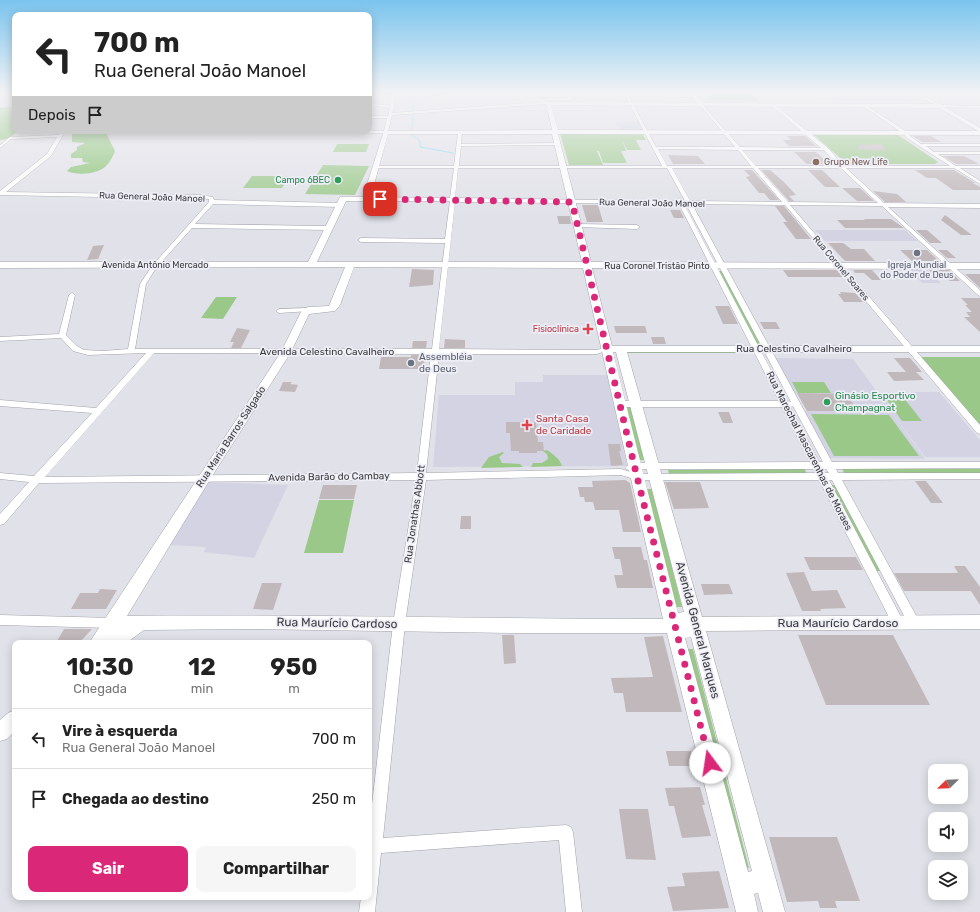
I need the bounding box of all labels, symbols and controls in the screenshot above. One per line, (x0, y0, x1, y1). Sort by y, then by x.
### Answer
text: 700 m (94, 26, 180, 59)
icon: left (28, 28, 80, 80)
text: Rua General João Manoel (94, 60, 306, 82)
icon: arrive (84, 104, 106, 126)
text: Depois (28, 106, 76, 124)
marker: Grupo New Life (811, 157, 821, 167)
place label: Grupo New Life (824, 157, 888, 167)
place label: Campo 6BEC (275, 175, 330, 185)
marker: Campo 6BEC (333, 175, 343, 185)
pin (363, 182, 397, 216)
icon: arrive (369, 188, 391, 210)
street label: Rua General João Manoel (99, 190, 205, 204)
street label: Rua General João Manoel (599, 197, 705, 209)
street label: Rua Coronel Soares (811, 233, 871, 303)
marker: Igreja Mundial do Poder de Deus (912, 248, 922, 258)
street label: Avenida Antônio Mercado (102, 260, 208, 270)
place label: Igreja Mundial do Poder de Deus (880, 260, 954, 280)
street label: Rua Coronel Tristão Pinto (604, 261, 710, 271)
marker: Fisioclínica (582, 323, 594, 335)
place label: Fisioclínica (533, 324, 579, 334)
street label: Rua Celestino Cavalheiro (736, 343, 852, 355)
street label: Avenida Celestino Cavalheiro (260, 346, 395, 358)
place label: Assembléia de Deus (419, 351, 472, 375)
marker: Assembléia de Deus (406, 358, 416, 368)
street label: Rua Marechal Mascarenhas de Moraes (763, 369, 855, 533)
street label: Rua Maria Barros Salgado (194, 384, 268, 490)
place label: Ginásio Esportivo Champagnat (835, 390, 916, 414)
marker: Ginásio Esportivo Champagnat (822, 397, 832, 407)
place label: Santa Casa de Caridade (536, 413, 592, 437)
marker: Santa Casa de Caridade (521, 419, 533, 431)
street label: Rua Jonathas Abbott (402, 464, 428, 564)
street label: Avenida Barão do Cambay (268, 470, 390, 484)
street label: Avenida General Marques (673, 560, 723, 700)
street label: Rua Maurício Cardoso (276, 615, 398, 631)
street label: Rua Maurício Cardoso (778, 616, 899, 630)
text: 10:30 (66, 653, 134, 681)
text: 12 (188, 653, 216, 681)
text: 950 (270, 653, 318, 681)
text: Chegada (73, 681, 127, 696)
text: min (191, 681, 213, 696)
text: m (288, 681, 300, 696)
text: Vire à esquerda (62, 722, 178, 740)
icon: left (28, 728, 50, 750)
text: 700 m (312, 730, 356, 748)
text: Rua General João Manoel (62, 740, 215, 755)
position arrow (689, 742, 731, 784)
north arrow (928, 764, 968, 804)
map controls (928, 764, 968, 900)
icon: arrive (28, 788, 50, 810)
text: Chegada ao destino (62, 790, 209, 808)
text: 250 m (312, 790, 356, 808)
button: sound (928, 812, 968, 852)
button: Sair (28, 846, 188, 892)
button: Compartilhar (196, 846, 356, 892)
button: layers (928, 860, 968, 900)

